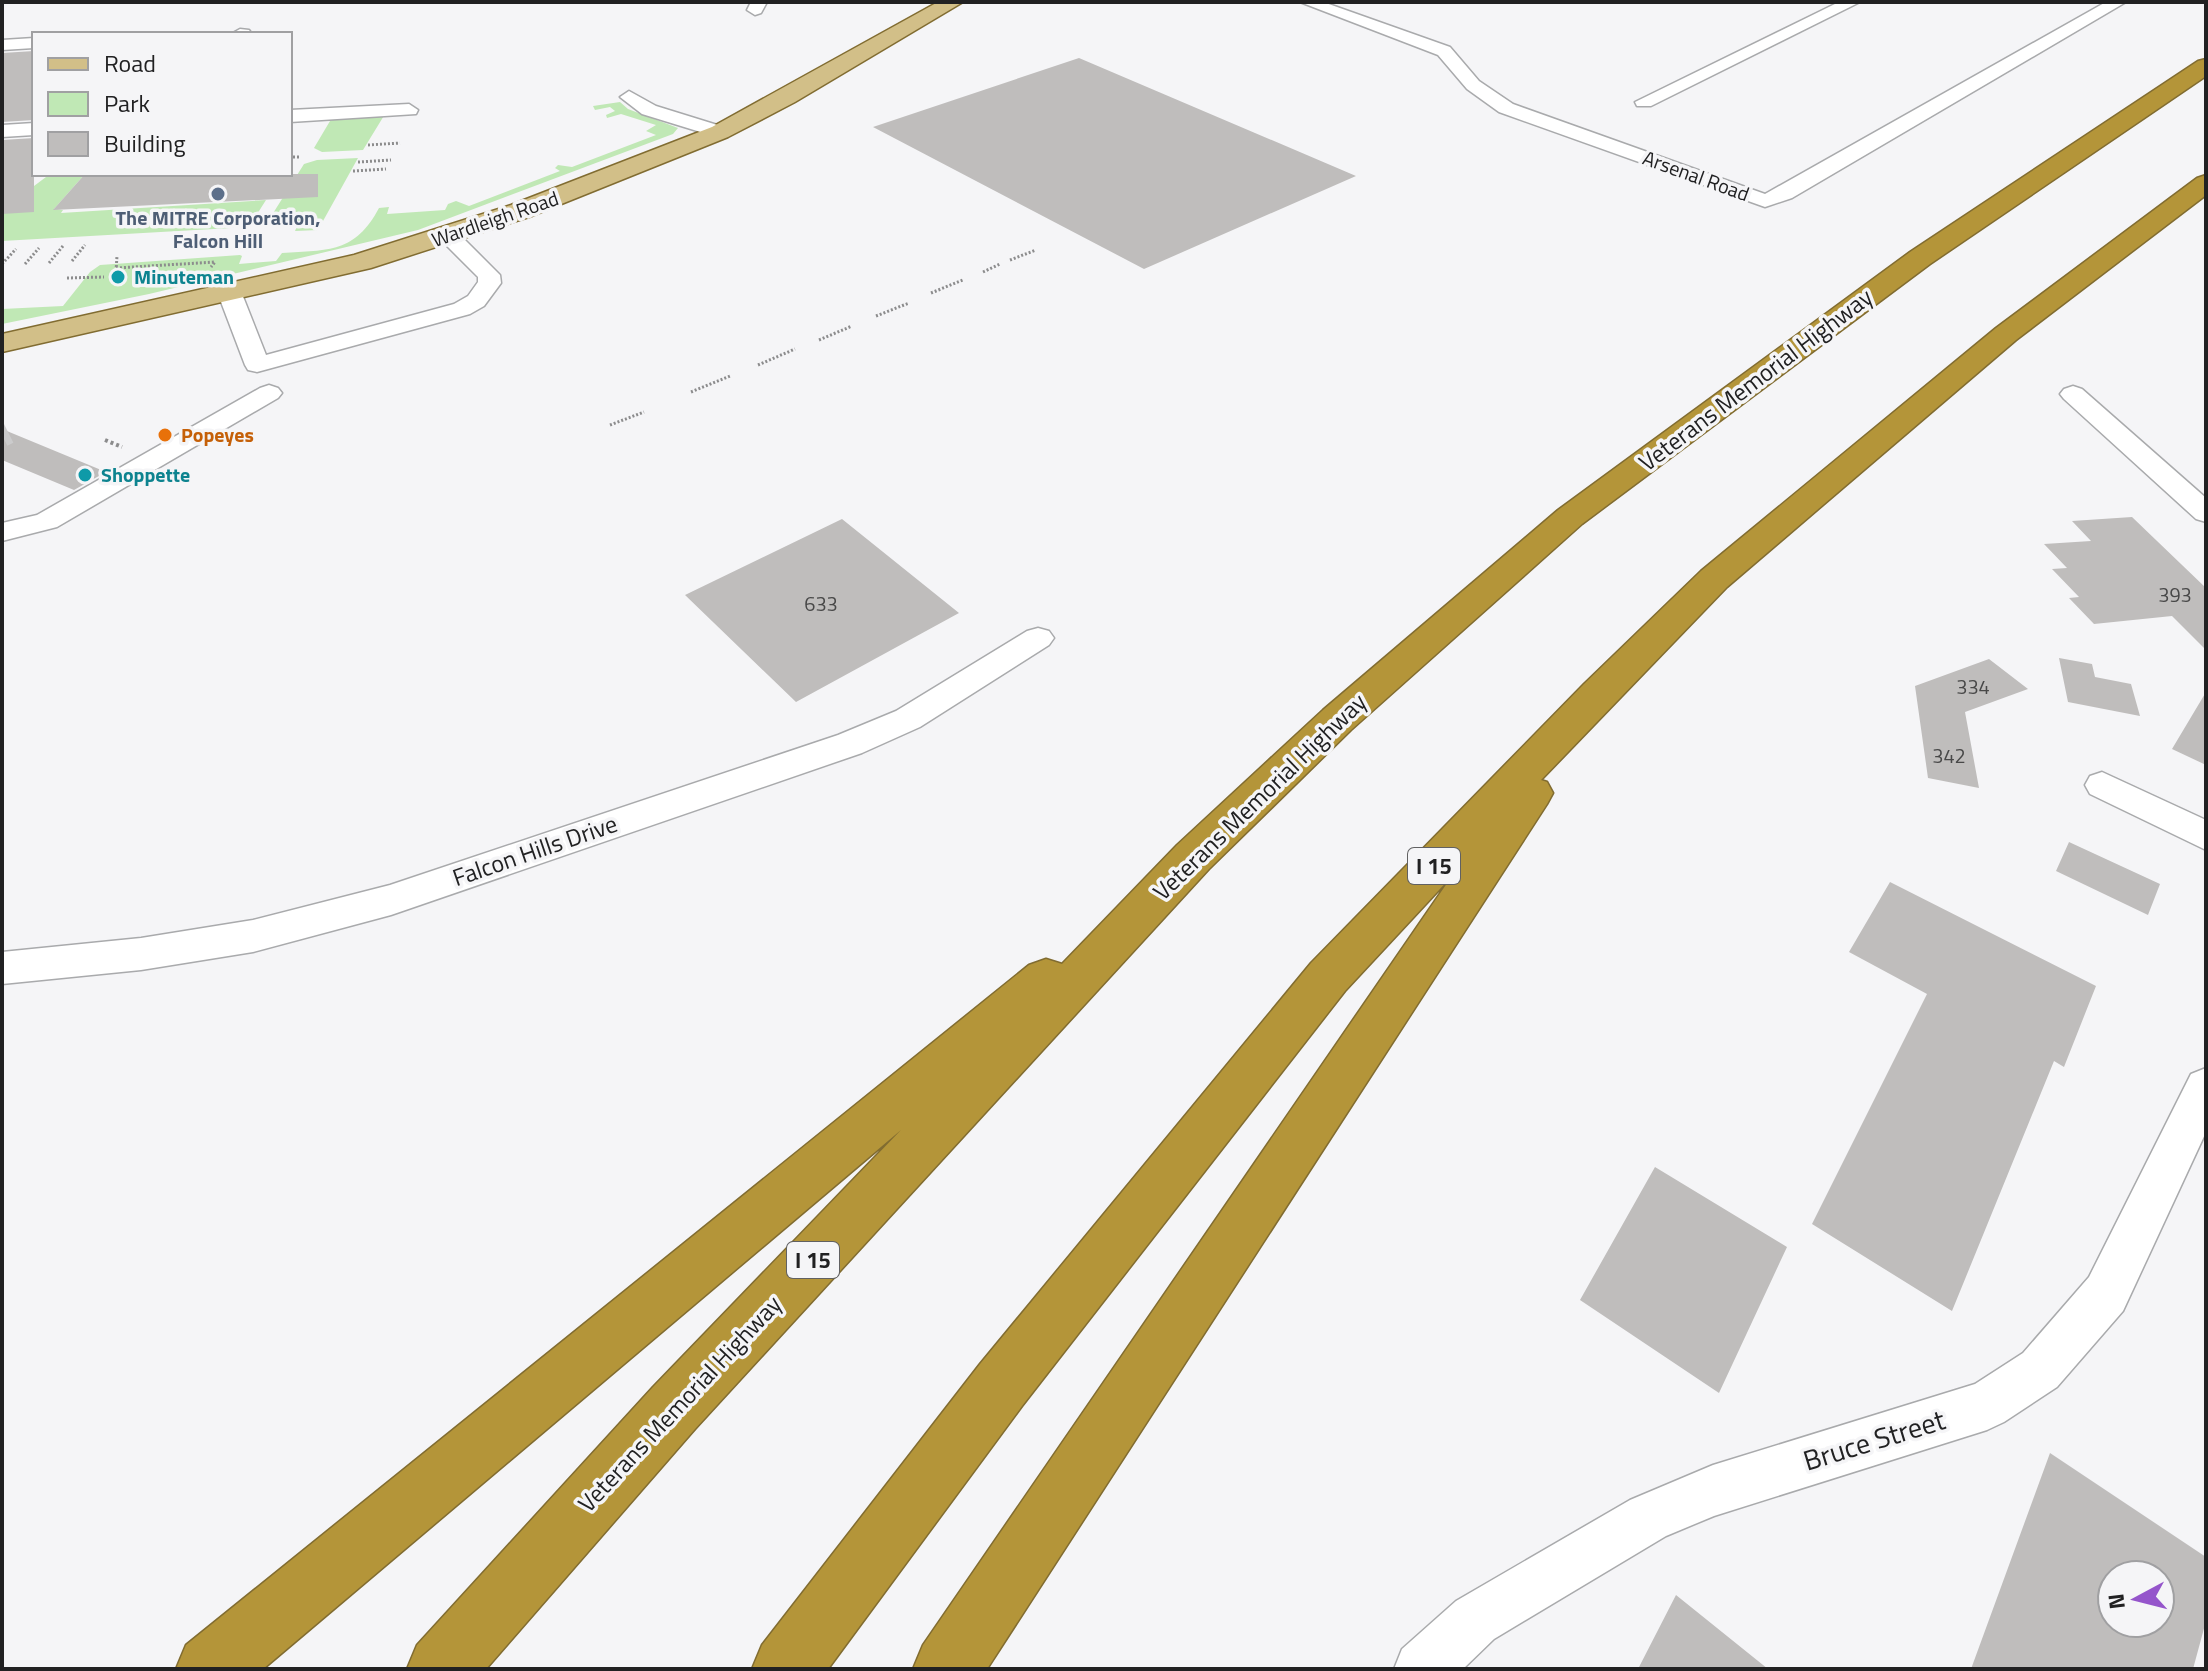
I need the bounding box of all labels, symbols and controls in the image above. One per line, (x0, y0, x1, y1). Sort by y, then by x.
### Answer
legend (32, 32, 292, 176)
text: Road (104, 45, 156, 81)
text: Park (104, 85, 150, 121)
text: Building (104, 125, 186, 161)
street label: Arsenal Road (1639, 142, 1754, 209)
street label: Wardleigh Road (427, 182, 563, 255)
marker: The MITRE Corporation, Falcon Hill (209, 185, 227, 203)
place label: The MITRE Corporation, Falcon Hill (116, 202, 320, 256)
place label: Minuteman (134, 261, 234, 292)
marker: Minuteman (109, 268, 127, 286)
street label: Veterans Memorial Highway (1631, 279, 1880, 479)
place label: Popeyes (181, 419, 254, 450)
marker: Popeyes (156, 426, 174, 444)
place label: Shoppette (101, 459, 190, 490)
marker: Shoppette (76, 466, 94, 484)
house number: 393 (2158, 579, 2192, 610)
house number: 633 (804, 588, 838, 619)
house number: 334 (1956, 671, 1990, 702)
street label: Veterans Memorial Highway (1144, 684, 1375, 908)
house number: 342 (1932, 740, 1966, 771)
street label: Falcon Hills Drive (447, 805, 622, 895)
road number: I 15 (1408, 848, 1460, 884)
road number: I 15 (787, 1242, 839, 1278)
street label: Veterans Memorial Highway (569, 1287, 790, 1520)
street label: Bruce Street (1798, 1398, 1950, 1481)
north arrow (2096, 1559, 2176, 1639)
text: N (2098, 1592, 2134, 1611)

